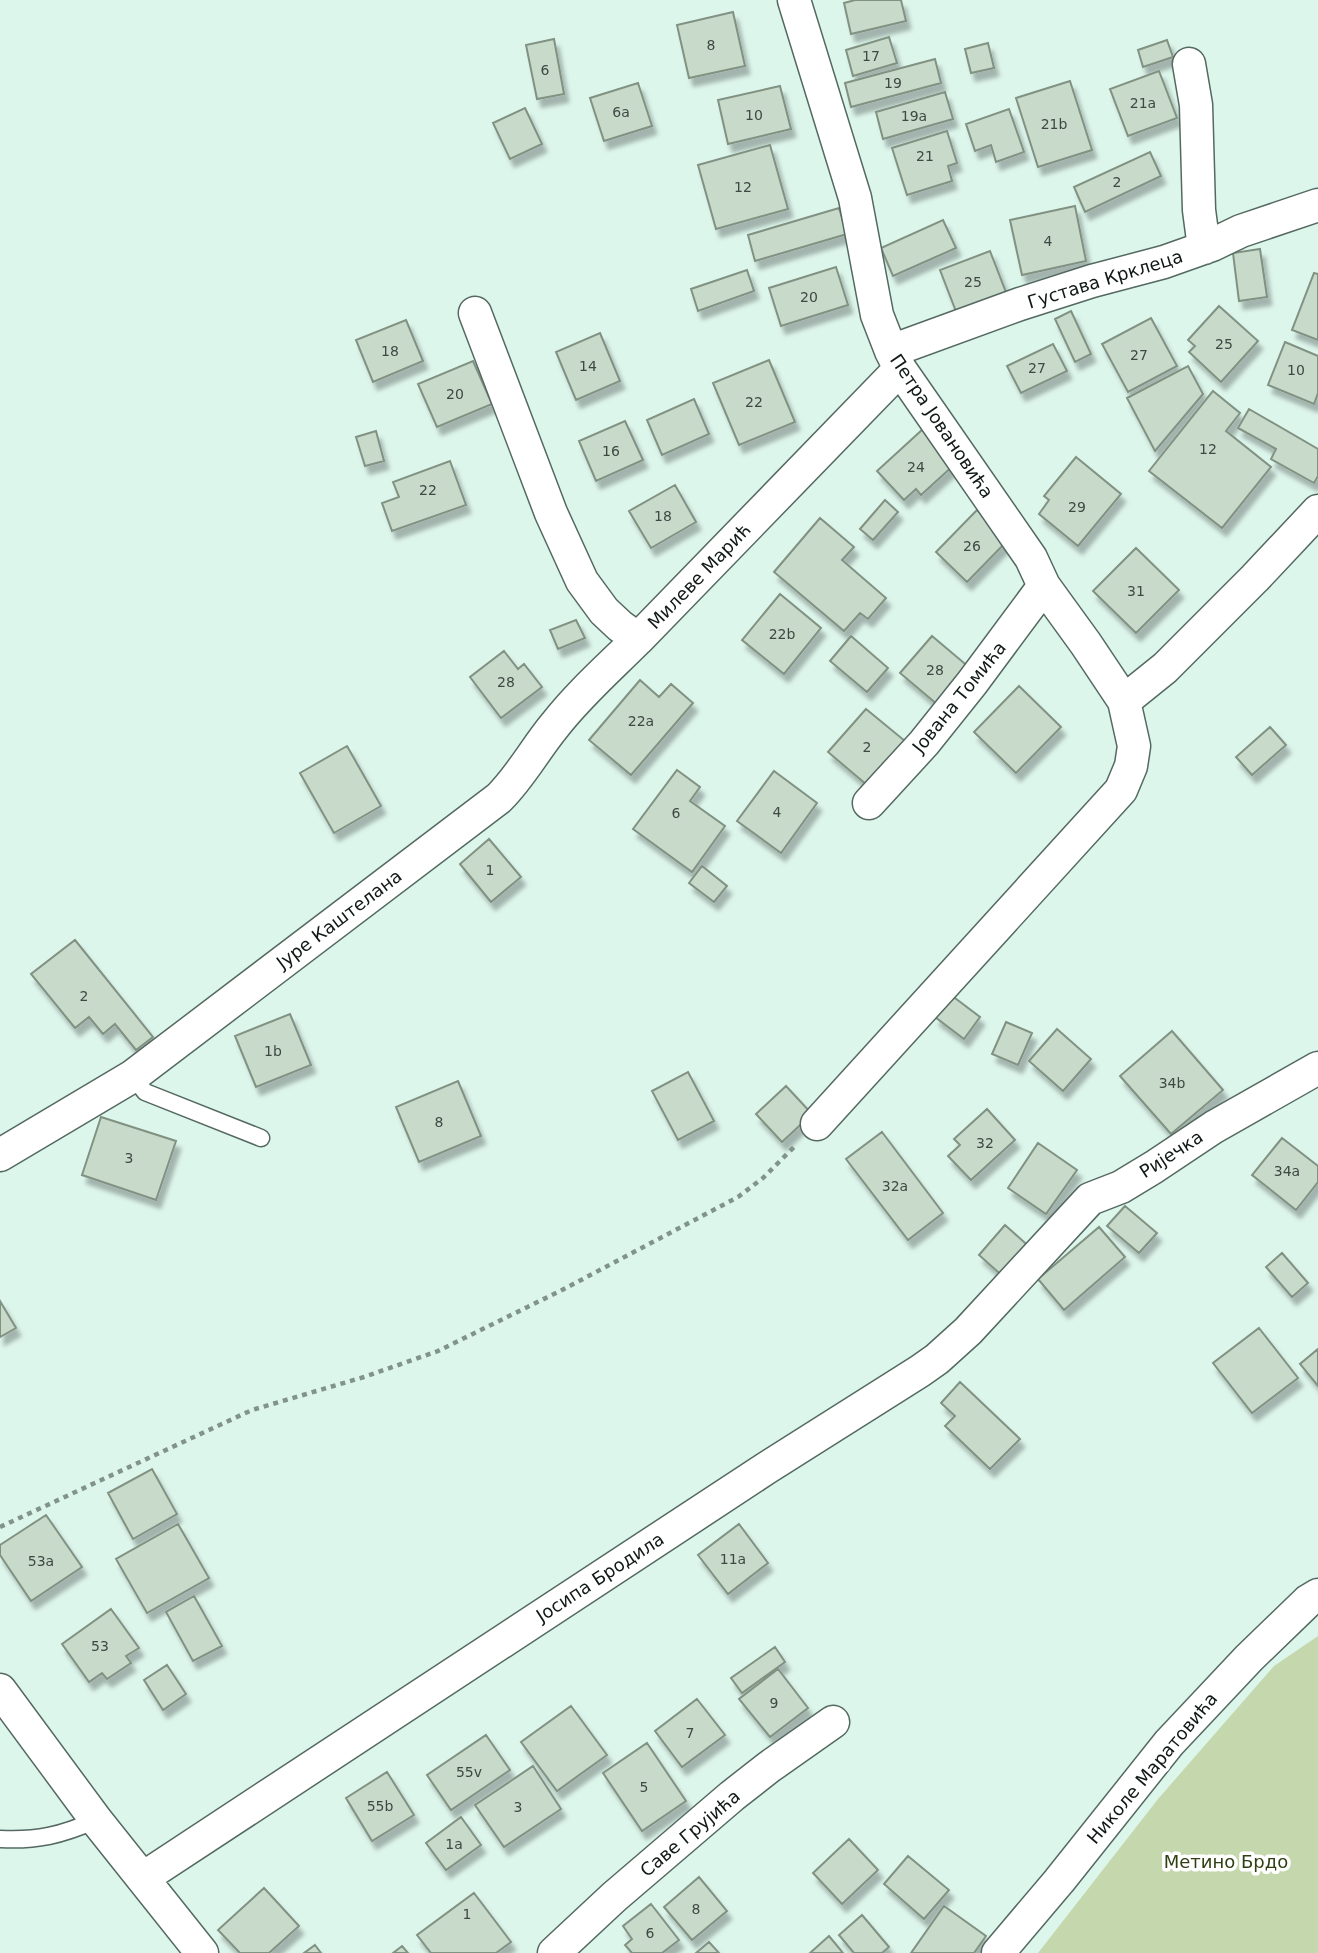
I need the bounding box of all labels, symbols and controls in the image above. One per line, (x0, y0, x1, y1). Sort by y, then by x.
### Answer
house number: 8 (707, 37, 715, 53)
house number: 17 (862, 48, 880, 64)
house number: 6 (541, 62, 550, 78)
house number: 19 (884, 75, 902, 91)
house number: 21a (1130, 95, 1156, 111)
house number: 6a (612, 104, 630, 120)
house number: 10 (745, 107, 763, 123)
house number: 19a (901, 108, 927, 124)
house number: 21b (1041, 116, 1067, 132)
house number: 21 (916, 148, 934, 164)
house number: 2 (1113, 174, 1121, 190)
house number: 12 (734, 179, 752, 195)
house number: 4 (1044, 233, 1053, 249)
street label: Густава Крклеца (1025, 245, 1185, 313)
house number: 25 (964, 274, 982, 290)
house number: 20 (800, 289, 818, 305)
house number: 25 (1215, 336, 1233, 352)
house number: 18 (381, 343, 399, 359)
house number: 27 (1130, 347, 1148, 363)
street label: Петра Јовановића (886, 350, 998, 502)
house number: 14 (579, 358, 597, 374)
house number: 27 (1028, 360, 1046, 376)
house number: 10 (1287, 362, 1305, 378)
house number: 20 (446, 386, 464, 402)
house number: 22 (745, 394, 763, 410)
house number: 12 (1199, 441, 1217, 457)
house number: 16 (602, 443, 620, 459)
house number: 24 (907, 459, 925, 475)
house number: 22 (419, 482, 437, 498)
house number: 29 (1068, 499, 1086, 515)
house number: 18 (654, 508, 672, 524)
street label: Милеве Марић (643, 519, 755, 633)
house number: 26 (963, 538, 981, 554)
house number: 31 (1127, 583, 1145, 599)
house number: 22b (769, 626, 795, 642)
street label: Јована Томића (907, 637, 1010, 757)
house number: 28 (926, 662, 944, 678)
house number: 28 (497, 674, 515, 690)
house number: 22a (628, 713, 654, 729)
house number: 2 (863, 739, 871, 755)
house number: 4 (773, 804, 782, 820)
house number: 6 (672, 805, 681, 821)
house number: 1 (486, 862, 494, 878)
street label: Јуре Каштелана (271, 865, 406, 974)
house number: 2 (80, 988, 88, 1004)
house number: 1b (264, 1043, 282, 1059)
house number: 34b (1159, 1075, 1185, 1091)
house number: 8 (435, 1114, 443, 1130)
street label: Ријечка (1135, 1126, 1207, 1182)
house number: 32 (976, 1135, 994, 1151)
house number: 3 (125, 1150, 133, 1166)
house number: 34a (1274, 1163, 1300, 1179)
house number: 32a (882, 1178, 908, 1194)
street label: Јосипа Бродила (531, 1528, 668, 1627)
house number: 11a (720, 1551, 746, 1567)
house number: 53a (28, 1553, 54, 1569)
house number: 53 (91, 1638, 109, 1654)
street label: Николе Маратовића (1083, 1688, 1221, 1848)
house number: 9 (770, 1695, 778, 1711)
house number: 7 (686, 1725, 694, 1741)
house number: 55v (456, 1764, 482, 1780)
house number: 5 (640, 1779, 648, 1795)
street label: Саве Грујића (636, 1785, 744, 1881)
house number: 55b (367, 1798, 393, 1814)
house number: 3 (514, 1799, 522, 1815)
house number: 1a (445, 1836, 463, 1852)
park label: Метино Брдо (1164, 1851, 1288, 1872)
house number: 8 (692, 1901, 700, 1917)
house number: 1 (463, 1906, 471, 1922)
house number: 6 (646, 1925, 655, 1941)

